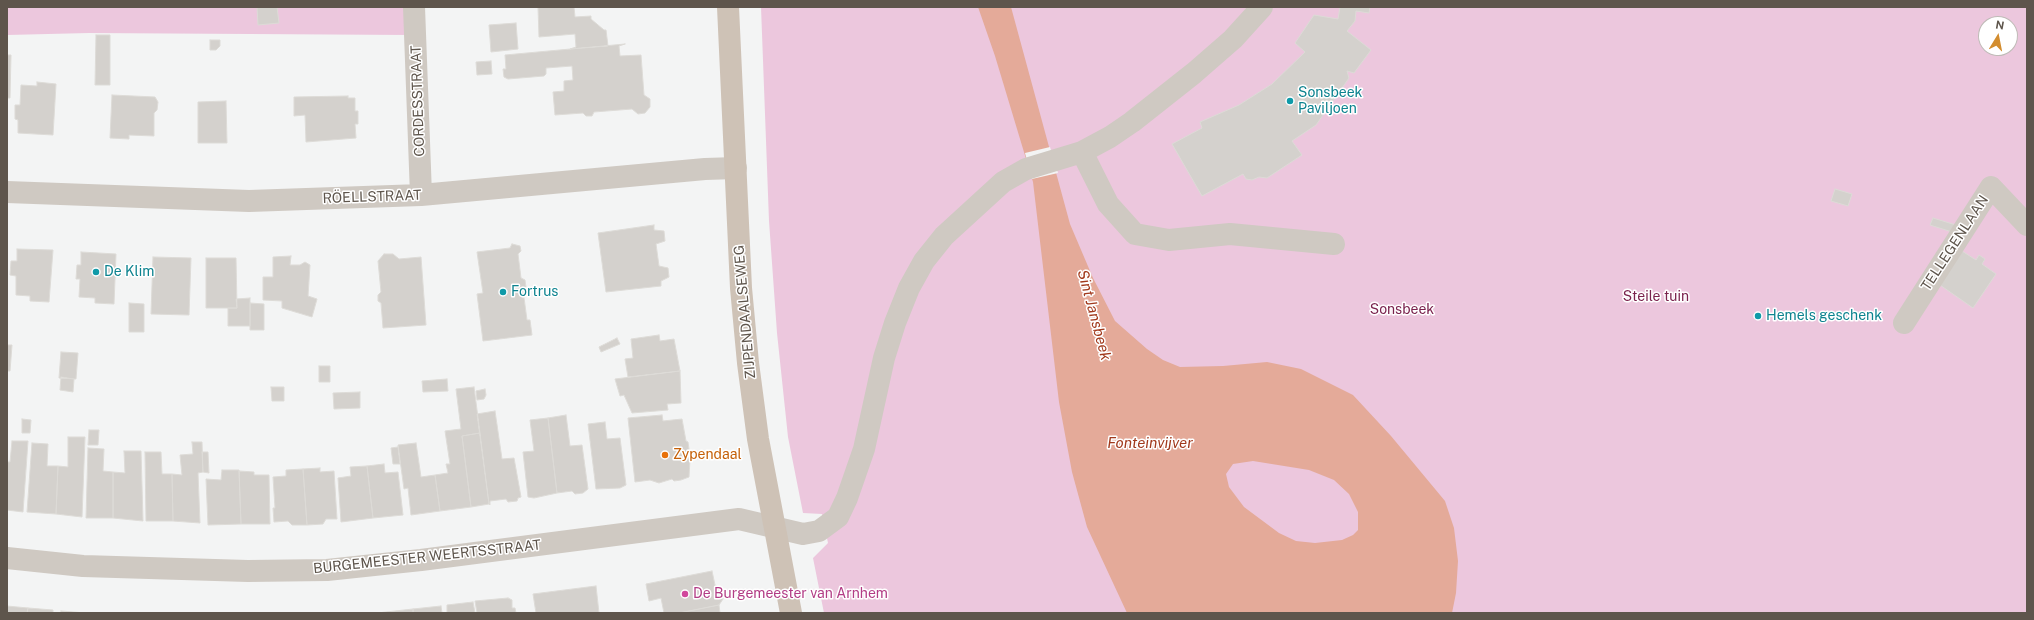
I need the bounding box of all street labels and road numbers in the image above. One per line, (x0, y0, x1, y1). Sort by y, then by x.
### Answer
street label: CORDESSTRAAT (408, 45, 428, 157)
street label: RÖELLSTRAAT (322, 187, 422, 207)
street label: TELLEGENLAAN (1918, 192, 1992, 294)
street label: ZIJPENDAALSEWEG (731, 244, 759, 380)
street label: BURGEMEESTER WEERTSSTRAAT (312, 537, 542, 577)

